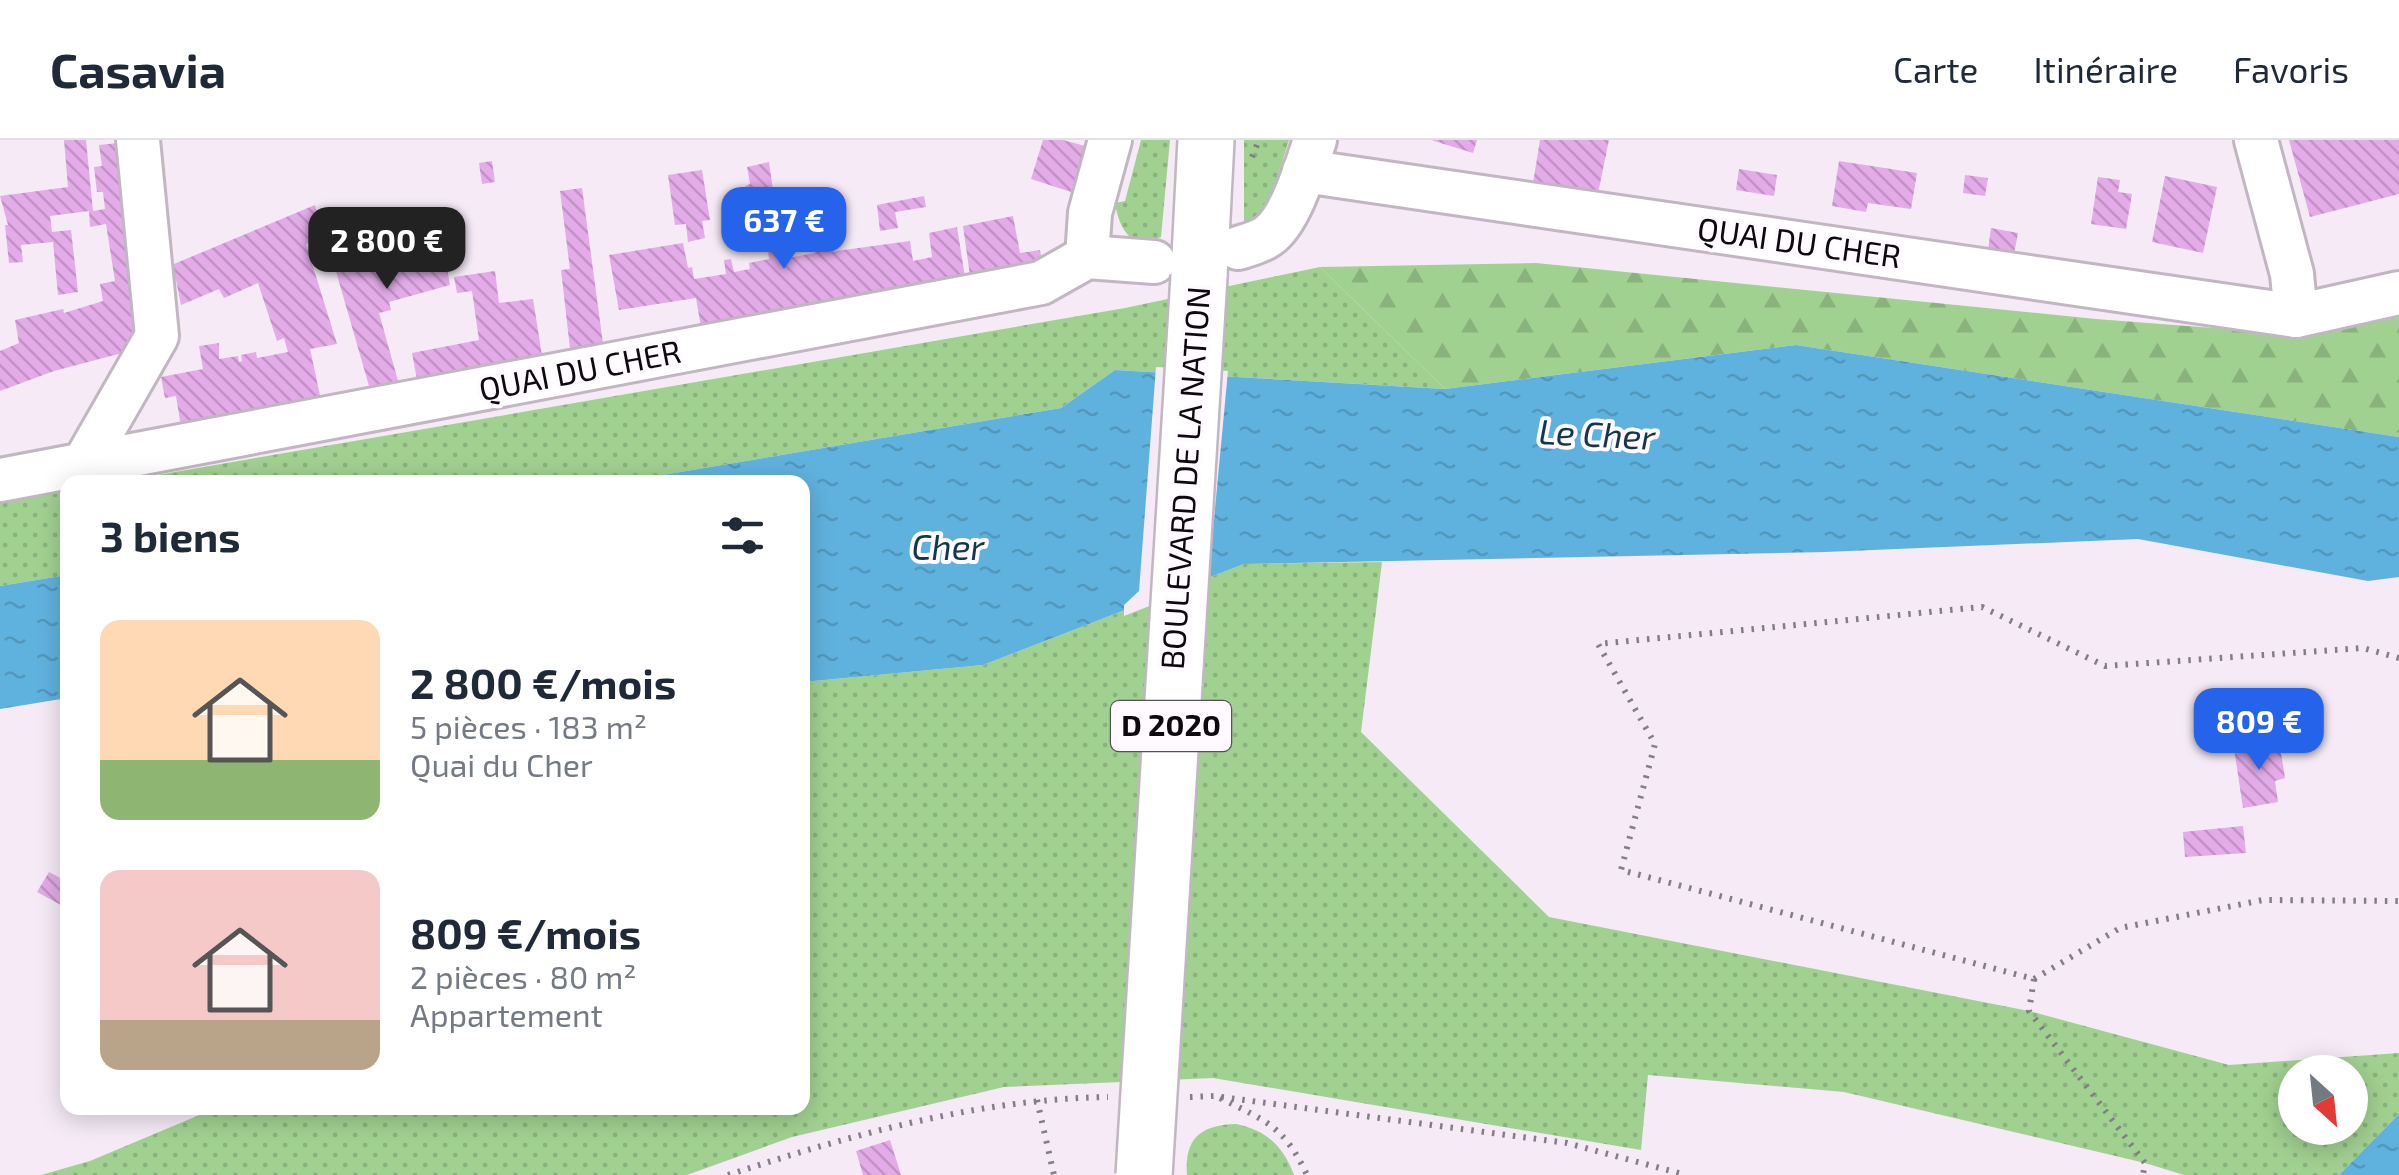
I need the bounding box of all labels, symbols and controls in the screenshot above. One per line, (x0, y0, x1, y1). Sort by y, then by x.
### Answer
text: Casavia (50, 40, 226, 98)
text: Carte (1893, 48, 1978, 90)
text: Itinéraire (2033, 48, 2178, 90)
text: Favoris (2233, 48, 2349, 90)
pin: 637 € (714, 187, 854, 272)
text: 637 € (743, 200, 825, 238)
pin: 2 800 € (295, 207, 479, 292)
street label: QUAI DU CHER (1695, 208, 1903, 275)
text: 2 800 € (330, 220, 444, 258)
street label: BOULEVARD DE LA NATION (1152, 285, 1216, 671)
street label: QUAI DU CHER (475, 331, 684, 408)
water label: Le Cher (1538, 409, 1658, 457)
icon: filters (715, 508, 770, 563)
text: 3 biens (100, 510, 241, 560)
water label: Cher (912, 525, 985, 567)
text: 2 800 €/mois (410, 657, 676, 707)
icon: home (180, 660, 300, 780)
pin: 809 € (2189, 688, 2329, 773)
road number: D 2020 (1111, 701, 1231, 751)
text: 809 € (2216, 701, 2302, 739)
text: 5 pièces · 183 m² (410, 707, 647, 745)
text: Quai du Cher (410, 745, 593, 783)
text: 809 €/mois (410, 907, 641, 957)
icon: home (180, 910, 300, 1030)
text: 2 pièces · 80 m² (410, 957, 637, 995)
text: Appartement (410, 995, 603, 1033)
north arrow (2278, 1055, 2368, 1145)
map controls (2278, 1055, 2368, 1145)

